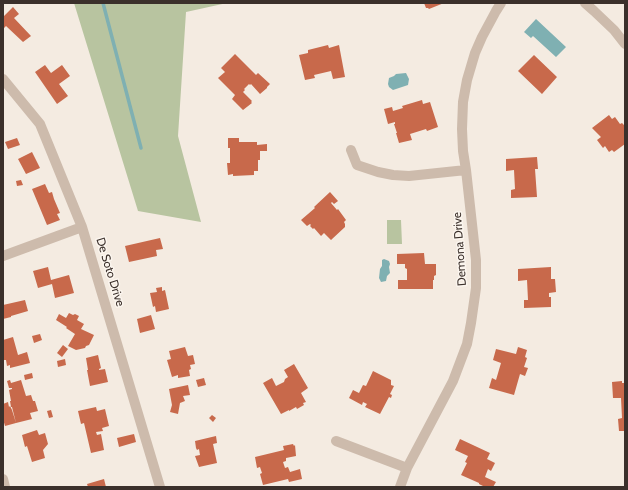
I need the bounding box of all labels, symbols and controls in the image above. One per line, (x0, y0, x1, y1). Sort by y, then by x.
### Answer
street label: Demona Drive (450, 212, 470, 286)
street label: De Soto Drive (93, 236, 127, 308)

